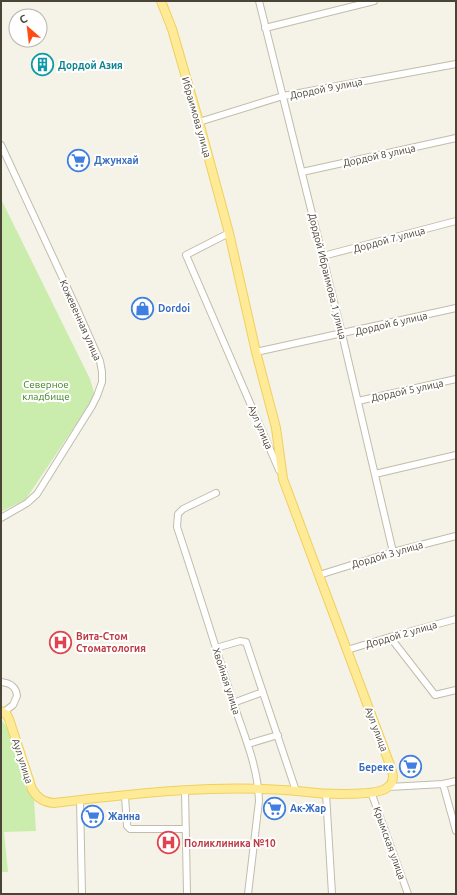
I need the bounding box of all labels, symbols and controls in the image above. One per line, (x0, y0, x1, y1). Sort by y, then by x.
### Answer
north arrow (8, 8, 48, 48)
text: С (17, 12, 29, 26)
building icon: Дордой Азия (29, 52, 55, 78)
place label: Дордой Азия (58, 60, 123, 71)
street label: Ибраимова улица (180, 76, 213, 159)
street label: Дордой 9 улица (289, 76, 363, 101)
street label: Дордой 8 улица (342, 142, 416, 169)
supermarket icon: Джунхай (65, 147, 91, 173)
place label: Джунхай (94, 155, 139, 166)
street label: Дордой Ибраимова 1 улица (306, 212, 349, 340)
street label: Дордой 7 улица (352, 225, 426, 254)
street label: Кожевенная улица (58, 278, 103, 362)
shop icon: Dordoi (130, 295, 156, 321)
place label: Dordoi (158, 303, 190, 314)
street label: Дордой 6 улица (354, 310, 428, 337)
street label: Дордой 5 улица (370, 377, 444, 404)
park label: Северное кладбище (22, 379, 70, 402)
street label: Аул улица (246, 404, 275, 451)
street label: Дордой 3 улица (350, 539, 424, 570)
street label: Дордой 2 улица (364, 619, 438, 650)
hospital icon: Вита-Стом Стоматология (47, 629, 73, 655)
place label: Вита-Стом Стоматология (76, 631, 146, 654)
street label: Хвойная улица (211, 646, 242, 716)
street label: Аул улица (363, 705, 390, 753)
street label: Аул улица (10, 737, 35, 785)
supermarket icon: Береке (397, 754, 423, 780)
place label: Береке (359, 762, 394, 773)
supermarket icon: Ак-Жар (261, 795, 287, 821)
supermarket icon: Жанна (80, 803, 106, 829)
place label: Ак-Жар (290, 803, 326, 814)
street label: Крымская улица (371, 805, 408, 881)
place label: Жанна (108, 811, 140, 822)
hospital icon: Поликлиника №10 (155, 830, 181, 856)
place label: Поликлиника №10 (184, 838, 276, 849)

